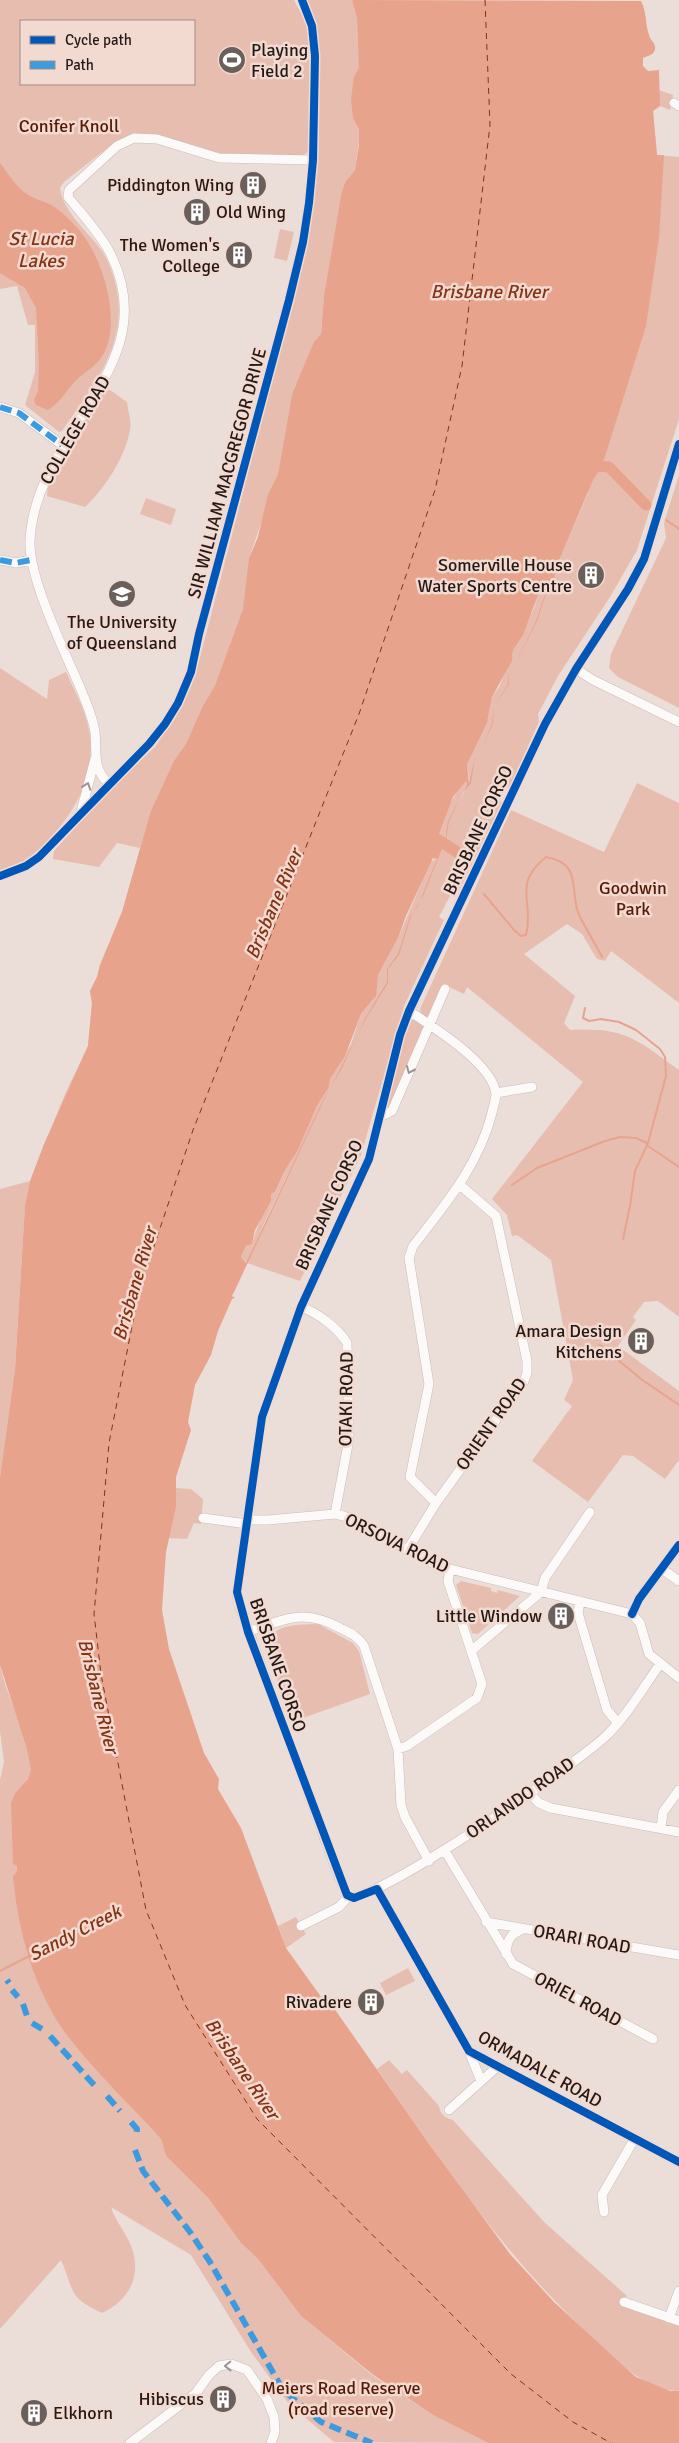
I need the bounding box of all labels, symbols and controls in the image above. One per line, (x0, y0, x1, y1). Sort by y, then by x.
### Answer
legend (20, 20, 195, 85)
text: Cycle path (65, 31, 132, 49)
place label: Playing Field 2 (251, 39, 308, 82)
sports icon: Playing Field 2 (217, 45, 247, 75)
text: Path (65, 56, 94, 74)
park label: Conifer Knoll (19, 115, 119, 137)
building icon: Piddington Wing (238, 170, 268, 200)
place label: Piddington Wing (107, 174, 234, 196)
building icon: Old Wing (182, 197, 212, 227)
place label: Old Wing (216, 201, 286, 223)
water label: St Lucia Lakes (8, 227, 75, 273)
place label: The Women's College (120, 234, 220, 277)
building icon: The Women's College (224, 240, 254, 270)
water label: Brisbane River (431, 280, 550, 304)
street label: SIR WILLIAM MACGREGOR DRIVE (183, 345, 271, 601)
street label: COLLEGE ROAD (35, 372, 115, 488)
place label: Somerville House Water Sports Centre (418, 554, 572, 597)
building icon: Somerville House Water Sports Centre (576, 560, 606, 590)
school or university icon: The University of Queensland (107, 579, 137, 609)
place label: The University of Queensland (67, 611, 177, 654)
street label: BRISBANE CORSO (438, 762, 518, 898)
one-way arrow (81, 782, 91, 790)
water label: Brisbane River (240, 843, 309, 963)
park label: Goodwin Park (599, 877, 667, 920)
one-way arrow (406, 1065, 417, 1074)
street label: BRISBANE CORSO (290, 1136, 368, 1274)
water label: Brisbane River (107, 1222, 163, 1344)
place label: Amara Design Kitchens (515, 1320, 622, 1363)
building icon: Amara Design Kitchens (626, 1326, 656, 1356)
street label: OTAKI ROAD (334, 1351, 358, 1447)
street label: ORIENT ROAD (451, 1373, 531, 1475)
street label: ORSOVA ROAD (341, 1508, 453, 1578)
street label: BRISBANE CORSO (245, 1595, 311, 1735)
building icon: Little Window (546, 1601, 576, 1631)
place label: Little Window (436, 1605, 542, 1627)
water label: Brisbane River (72, 1636, 125, 1759)
street label: ORLANDO ROAD (462, 1752, 578, 1844)
water label: Sandy Creek (25, 1899, 126, 1966)
street label: ORARI ROAD (532, 1920, 632, 1958)
street label: ORIEL ROAD (530, 1967, 626, 2031)
building icon: Rivadere (356, 1987, 386, 2017)
place label: Rivadere (285, 1991, 352, 2013)
water label: Brisbane River (199, 2014, 286, 2127)
street label: ORMADALE ROAD (474, 2026, 606, 2112)
one-way arrow (224, 2361, 232, 2371)
park label: Meiers Road Reserve (road reserve) (262, 2377, 420, 2420)
building icon: Hibiscus (208, 2384, 238, 2414)
place label: Hibiscus (139, 2388, 204, 2410)
building icon: Elkhorn (19, 2398, 49, 2428)
place label: Elkhorn (53, 2402, 113, 2424)

